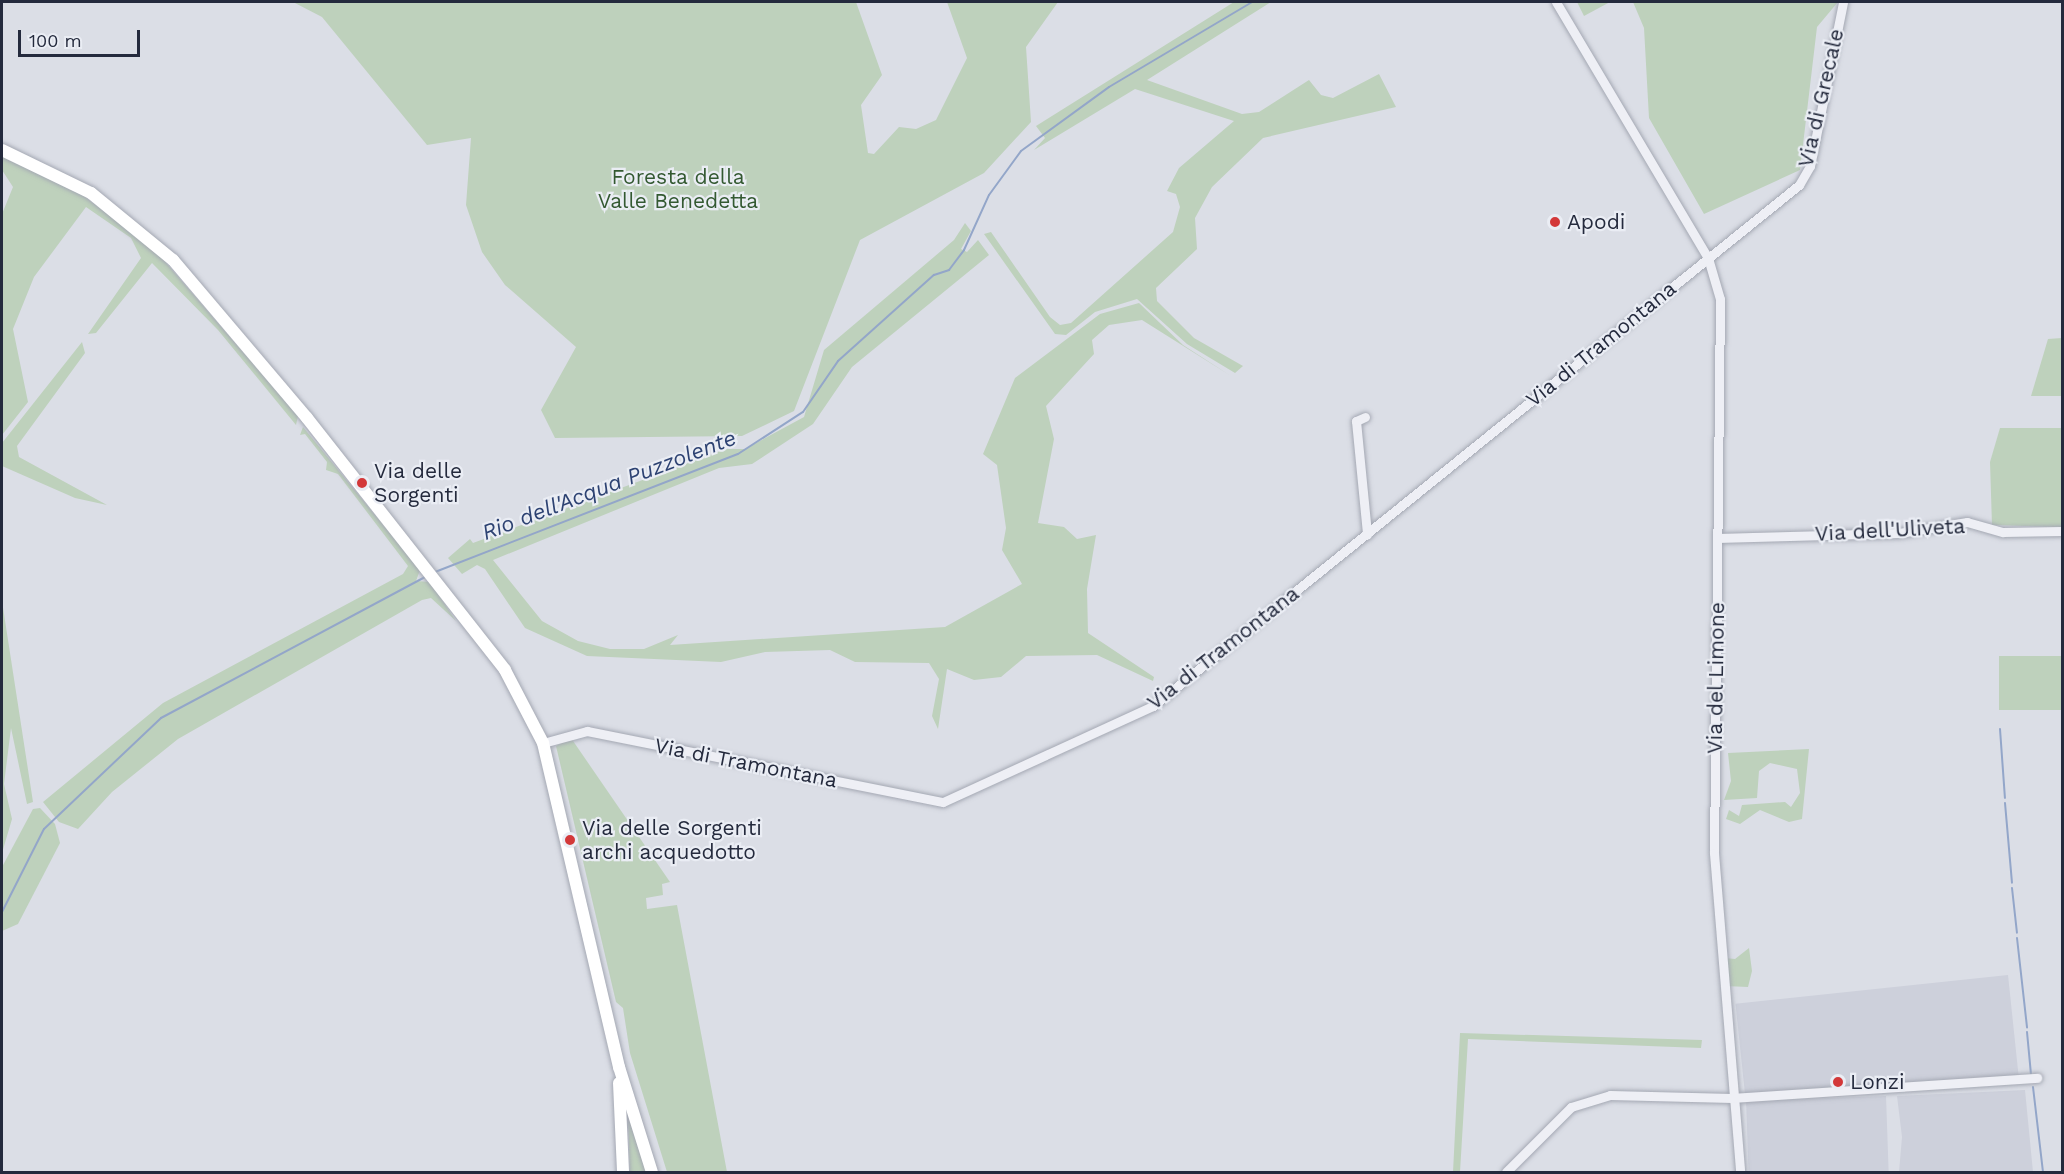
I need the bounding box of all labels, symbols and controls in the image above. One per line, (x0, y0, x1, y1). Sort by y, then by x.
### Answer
scale bar (21, 18, 142, 56)
street label: Via di Grecale (1793, 26, 1849, 170)
text: 100 m (29, 30, 82, 51)
park label: Foresta della Valle Benedetta (598, 164, 758, 214)
place label: Apodi (1567, 209, 1625, 235)
marker: Apodi (1548, 215, 1562, 229)
street label: Via di Tramontana (1521, 275, 1681, 413)
water label: Rio dell'Acqua Puzzolente (478, 424, 740, 546)
place label: Via delle Sorgenti (374, 458, 462, 508)
marker: Via delle Sorgenti (355, 476, 369, 490)
street label: Via dell'Uliveta (1814, 513, 1966, 547)
street label: Via di Tramontana (1142, 581, 1304, 715)
street label: Via del Limone (1702, 601, 1730, 755)
street label: Via di Tramontana (652, 733, 840, 793)
place label: Via delle Sorgenti archi acquedotto (582, 815, 762, 865)
marker: Via delle Sorgenti archi acquedotto (563, 833, 577, 847)
place label: Lonzi (1850, 1069, 1905, 1095)
marker: Lonzi (1831, 1075, 1845, 1089)

